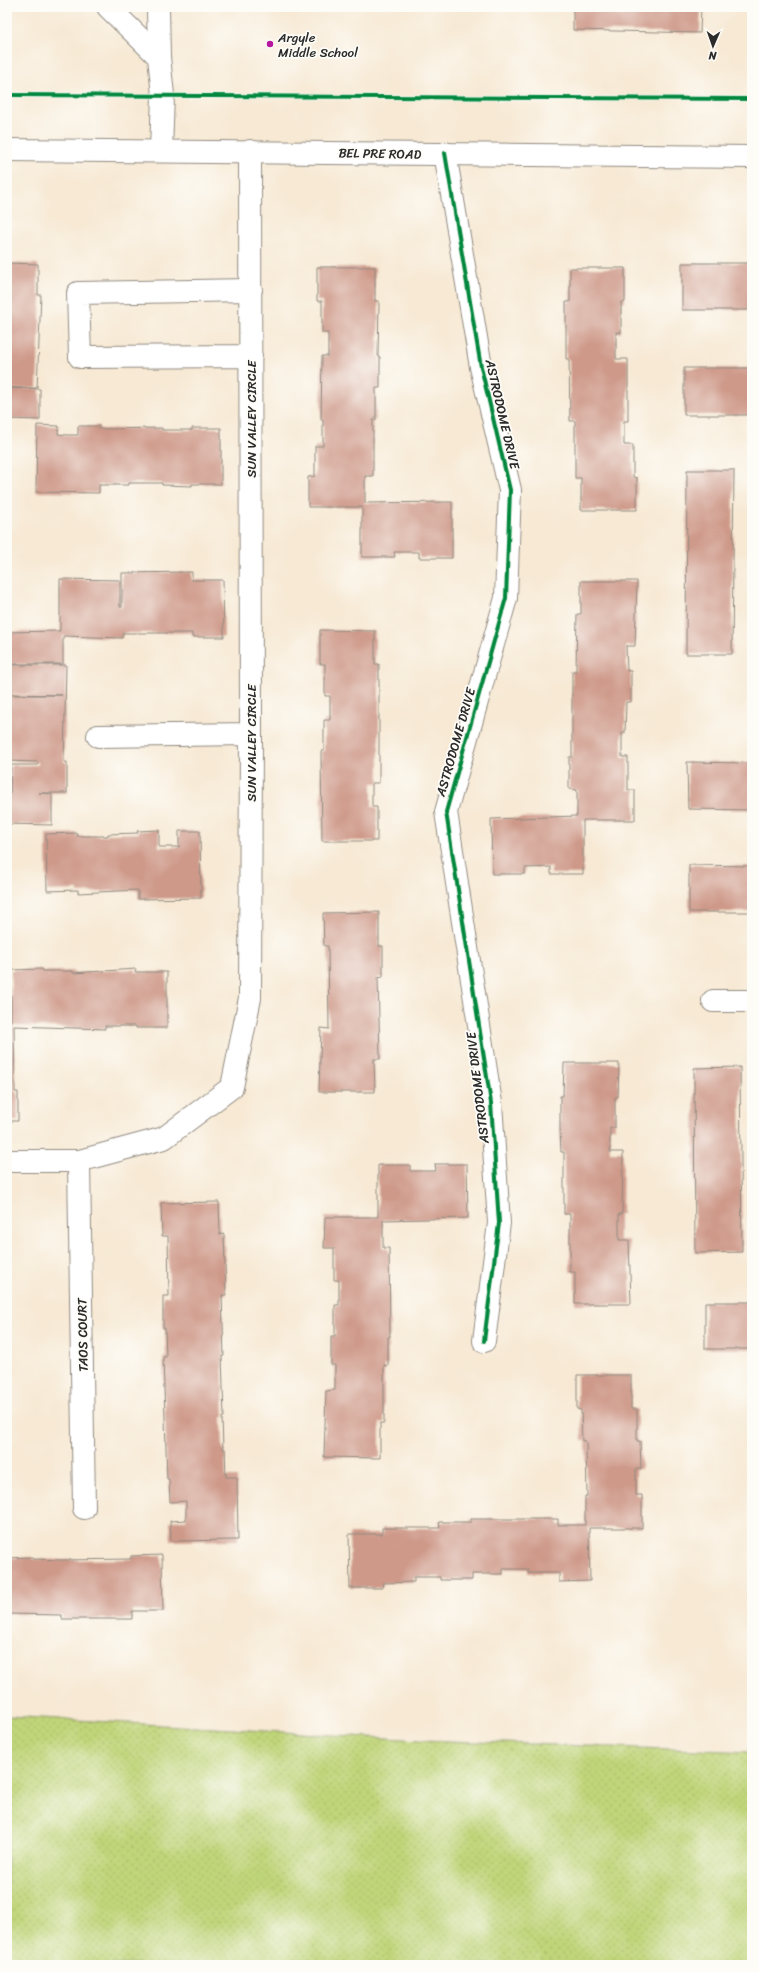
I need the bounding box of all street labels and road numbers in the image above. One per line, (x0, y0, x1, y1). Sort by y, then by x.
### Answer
street label: BEL PRE ROAD (338, 141, 422, 166)
street label: ASTRODOME DRIVE (478, 356, 527, 472)
street label: SUN VALLEY CIRCLE (240, 360, 263, 478)
street label: SUN VALLEY CIRCLE (240, 684, 263, 802)
street label: ASTRODOME DRIVE (429, 684, 482, 800)
street label: ASTRODOME DRIVE (459, 1030, 496, 1146)
street label: TAOS COURT (70, 1297, 95, 1372)

